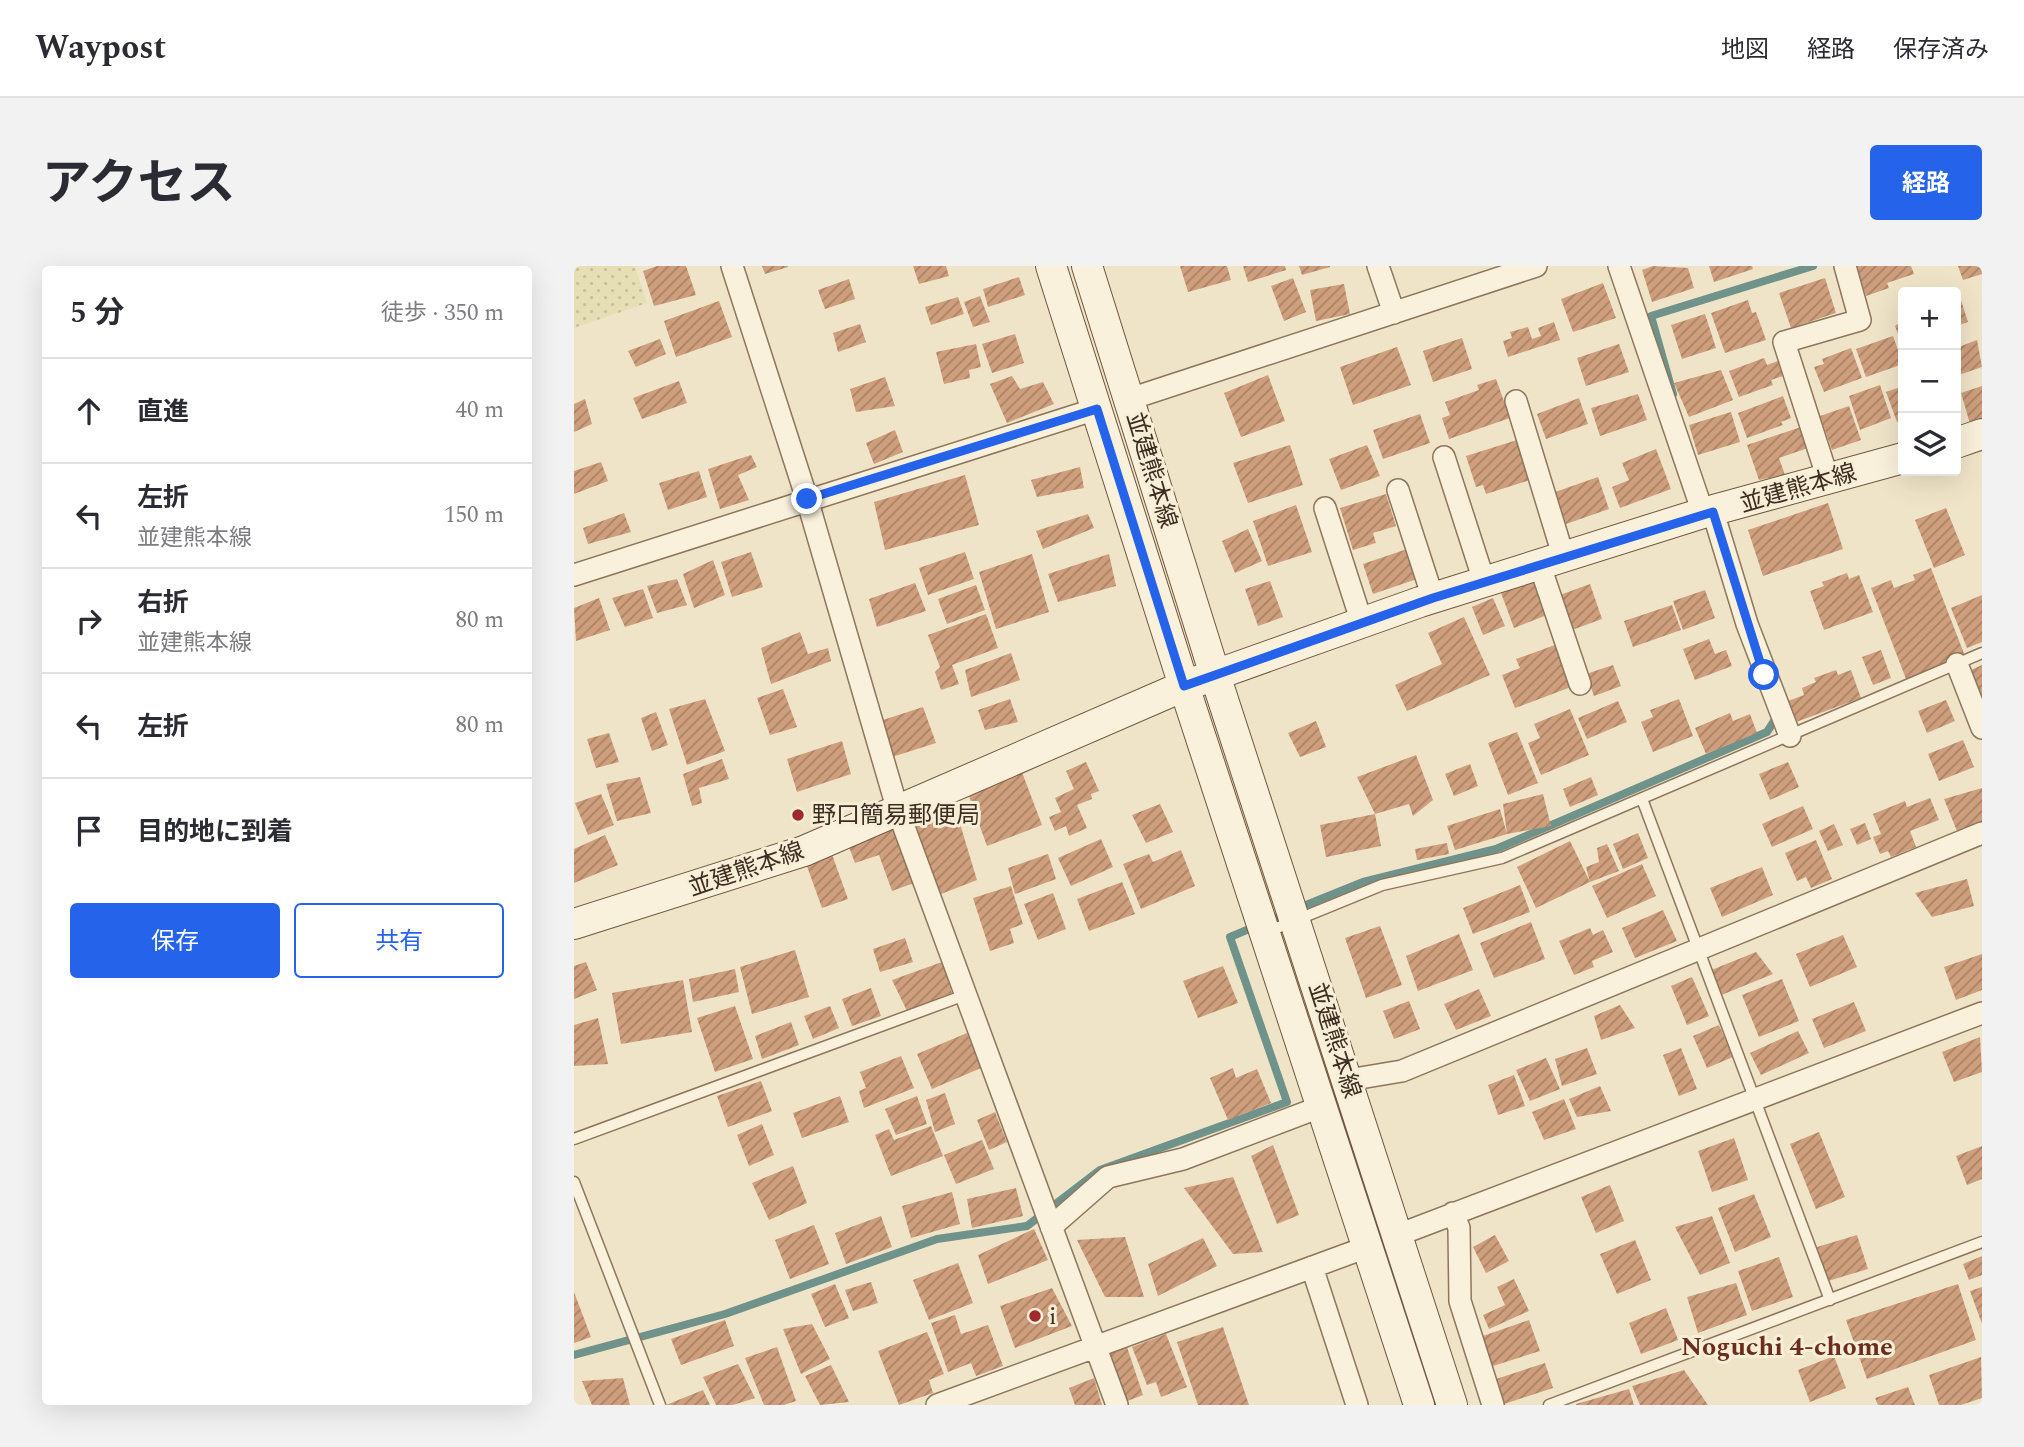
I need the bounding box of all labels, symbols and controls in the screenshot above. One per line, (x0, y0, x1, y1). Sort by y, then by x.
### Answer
text: Waypost (35, 23, 166, 73)
text: 地図 (1721, 32, 1769, 68)
text: 経路 (1807, 32, 1855, 68)
text: 保存済み (1893, 32, 1989, 68)
button: 経路 (1870, 145, 1982, 220)
text: アクセス (42, 147, 236, 222)
map controls (1898, 287, 1961, 476)
button: + (1898, 287, 1961, 350)
text: 5 分 (70, 290, 124, 336)
text: 徒歩 · 350 m (381, 296, 504, 331)
button: − (1898, 350, 1961, 413)
icon: ahead (70, 392, 108, 430)
text: 直進 (137, 392, 189, 432)
text: 40 m (455, 393, 504, 428)
street label: 並建熊本線 (1116, 408, 1186, 533)
button: layers (1898, 413, 1961, 476)
street label: 並建熊本線 (1736, 455, 1861, 523)
text: 左折 (137, 478, 189, 518)
route end (791, 483, 822, 514)
icon: left (70, 497, 108, 535)
text: 150 m (444, 498, 504, 533)
text: 並建熊本線 (137, 521, 252, 556)
text: 右折 (137, 583, 189, 623)
icon: right (70, 602, 108, 640)
text: 80 m (455, 603, 504, 638)
text: 並建熊本線 (137, 626, 252, 661)
route start (1748, 659, 1779, 690)
icon: left (70, 707, 108, 745)
text: 左折 (137, 707, 189, 747)
text: 80 m (455, 708, 504, 743)
place label: 野口簡易郵便局 (812, 798, 980, 834)
marker: 野口簡易郵便局 (790, 807, 806, 823)
icon: arrive (70, 812, 108, 850)
text: 目的地に到着 (137, 812, 293, 852)
street label: 並建熊本線 (684, 833, 809, 906)
button: 保存 (70, 903, 280, 978)
button: 共有 (294, 903, 504, 978)
street label: 並建熊本線 (1298, 978, 1370, 1103)
place label: i (1049, 1299, 1057, 1335)
marker: i (1027, 1308, 1043, 1324)
district label: Noguchi 4-chome (1681, 1327, 1893, 1367)

